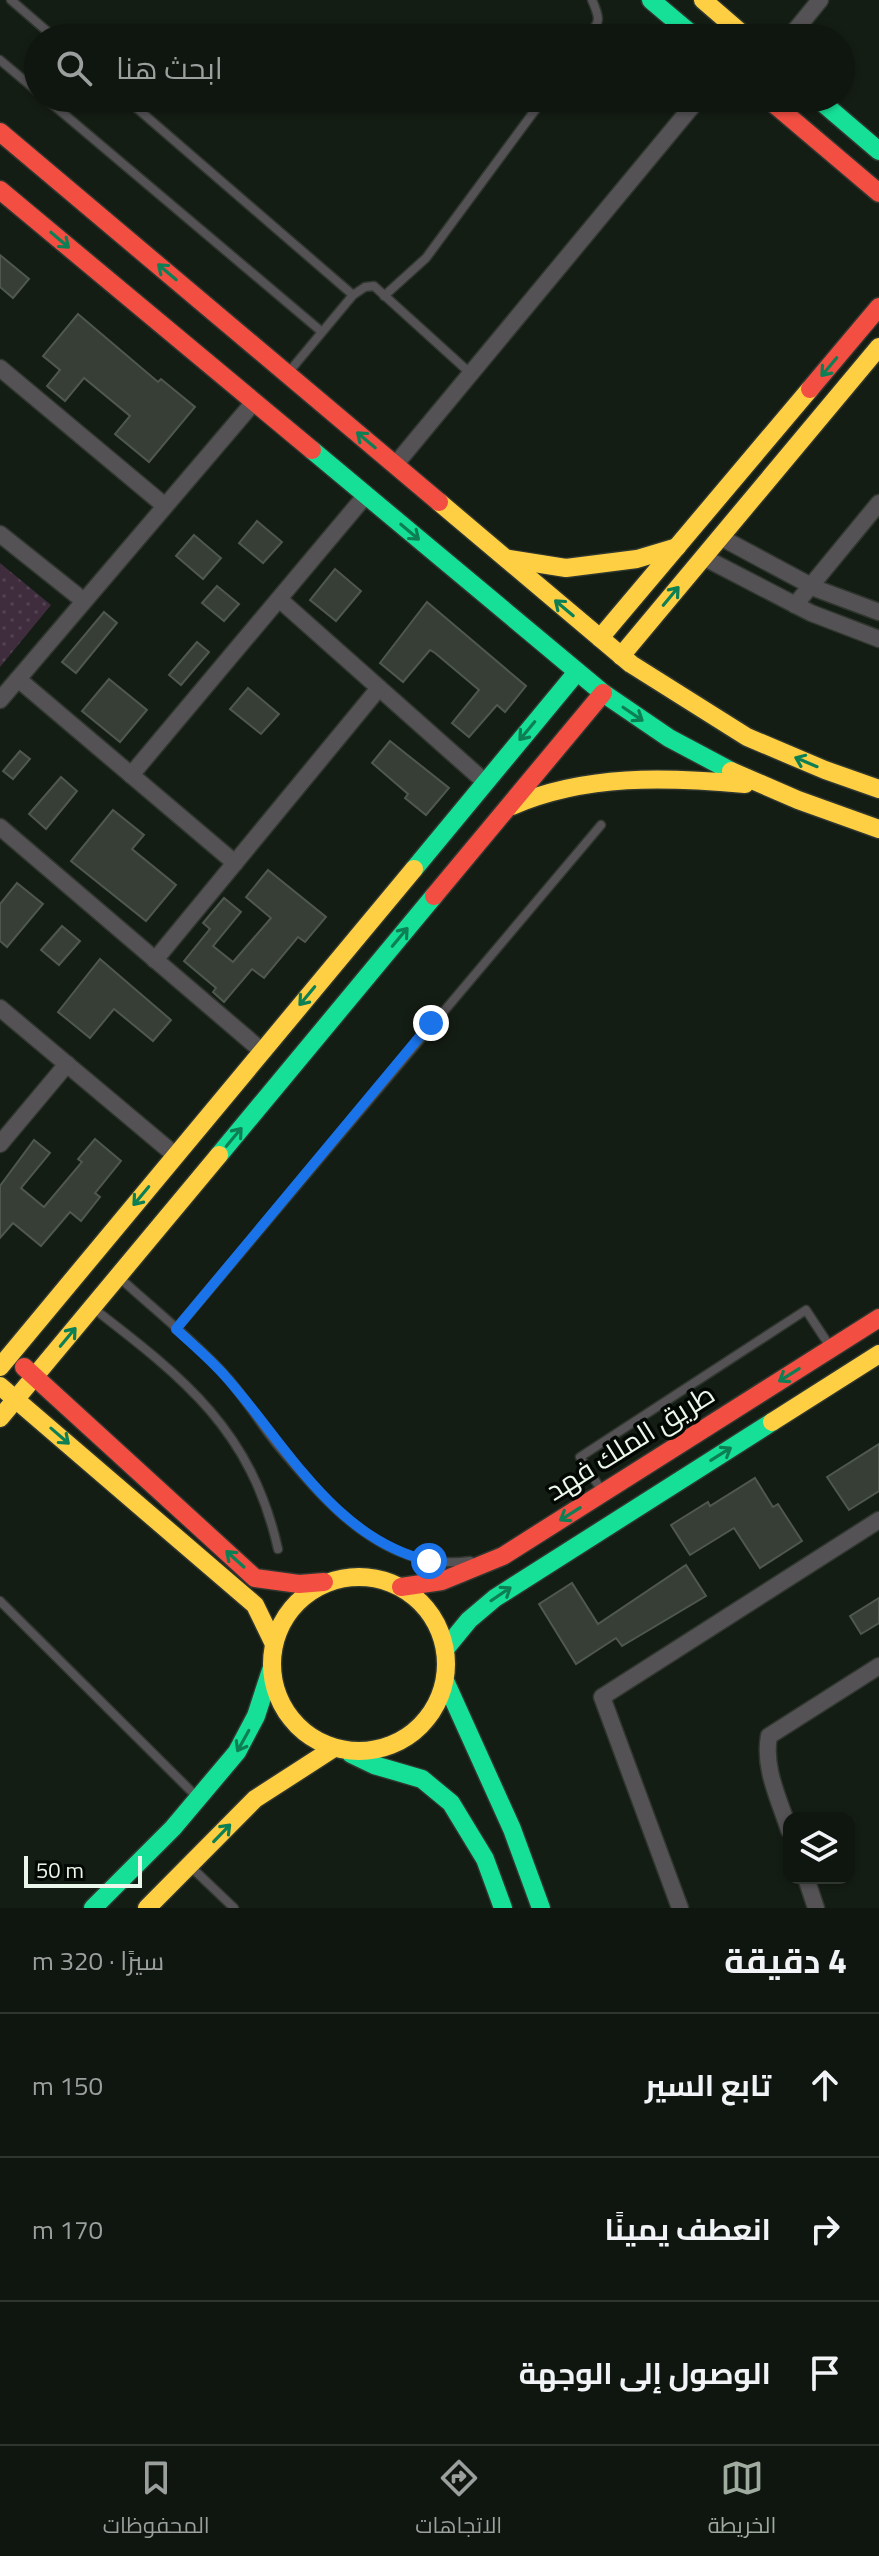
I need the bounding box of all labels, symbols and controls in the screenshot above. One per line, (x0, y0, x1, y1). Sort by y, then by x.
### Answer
search box (24, 24, 855, 112)
text: ابحث هنا (116, 45, 223, 91)
icon: search (52, 46, 96, 90)
one-way arrow (49, 231, 70, 249)
one-way arrow (157, 263, 178, 281)
one-way arrow (820, 356, 838, 376)
one-way arrow (356, 431, 376, 449)
one-way arrow (400, 523, 420, 541)
one-way arrow (662, 586, 680, 606)
one-way arrow (554, 599, 575, 617)
one-way arrow (622, 706, 644, 722)
one-way arrow (518, 721, 536, 741)
one-way arrow (794, 753, 819, 768)
one-way arrow (391, 927, 409, 948)
one-way arrow (299, 985, 316, 1006)
route end (413, 1005, 449, 1041)
one-way arrow (225, 1127, 243, 1147)
one-way arrow (133, 1185, 150, 1206)
one-way arrow (59, 1327, 77, 1347)
one-way arrow (779, 1366, 801, 1383)
street label: طريق الملك فهد (537, 1372, 723, 1511)
one-way arrow (49, 1427, 69, 1445)
one-way arrow (709, 1446, 731, 1463)
one-way arrow (559, 1505, 581, 1522)
route start (411, 1543, 447, 1579)
one-way arrow (225, 1551, 245, 1569)
one-way arrow (490, 1586, 512, 1602)
one-way arrow (235, 1729, 251, 1752)
map controls (783, 1812, 855, 1884)
button: layers (783, 1812, 855, 1884)
one-way arrow (212, 1824, 231, 1843)
scale bar (24, 1852, 142, 1888)
text: 50 m (36, 1853, 84, 1887)
text: 4 دقيقة (724, 1934, 847, 1986)
text: سيرًا · 320 m (32, 1941, 164, 1980)
text: تابع السير (645, 2062, 771, 2108)
icon: ahead (803, 2063, 847, 2107)
text: 150 m (32, 2066, 103, 2105)
text: انعطف يمينًا (604, 2206, 771, 2252)
icon: right (803, 2207, 847, 2251)
text: 170 m (32, 2210, 103, 2249)
text: الوصول إلى الوجهة (519, 2350, 771, 2396)
icon: arrive (803, 2351, 847, 2395)
tab: المحفوظات (103, 2456, 210, 2546)
tab: الاتجاهات (415, 2456, 502, 2546)
tab: الخريطة (708, 2456, 776, 2546)

